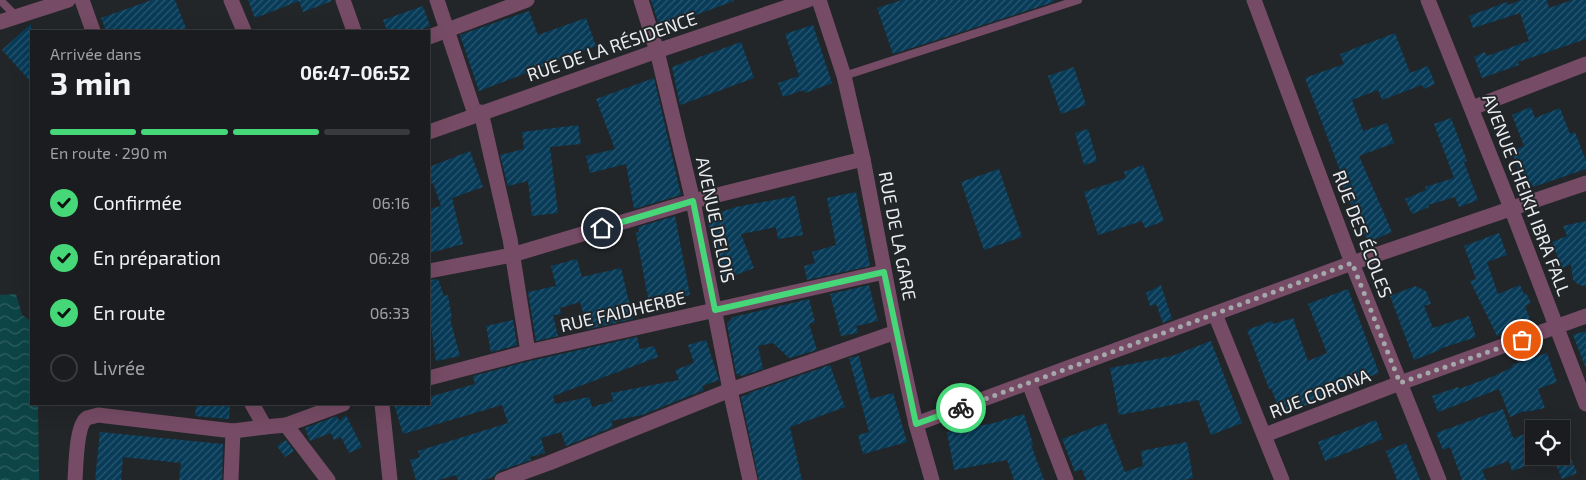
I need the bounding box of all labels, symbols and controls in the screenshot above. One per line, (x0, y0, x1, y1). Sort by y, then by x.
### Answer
street label: RUE DE LA RÉSIDENCE (524, 7, 700, 85)
text: Arrivée dans (50, 44, 141, 63)
text: 06:47–06:52 (300, 61, 410, 84)
text: 3 min (50, 63, 131, 101)
street label: AVENUE CHEIKH IBRA FALL (1478, 91, 1576, 299)
text: En route · 290 m (50, 143, 167, 162)
street label: AVENUE DELOIS (692, 155, 740, 285)
street label: RUE DES ÉCOLES (1329, 167, 1397, 301)
street label: RUE DE LA GARE (875, 169, 921, 302)
icon: check (50, 189, 78, 217)
text: Confirmée (93, 191, 182, 214)
text: 06:16 (372, 193, 410, 212)
pin (581, 207, 623, 249)
icon: home (588, 214, 616, 242)
icon: check (50, 244, 78, 272)
text: En préparation (93, 246, 221, 269)
text: 06:28 (369, 248, 410, 267)
street label: RUE FAIDHERBE (558, 286, 688, 336)
icon: check (50, 299, 78, 327)
text: En route (93, 301, 165, 324)
text: 06:33 (370, 303, 410, 322)
pin (1501, 319, 1543, 361)
icon: bag (1508, 326, 1536, 354)
text: Livrée (93, 356, 145, 379)
street label: RUE CORONA (1266, 363, 1374, 422)
courier (936, 383, 986, 433)
icon: bike (947, 394, 975, 422)
map controls (1525, 420, 1570, 465)
button: locate (1525, 420, 1570, 465)

